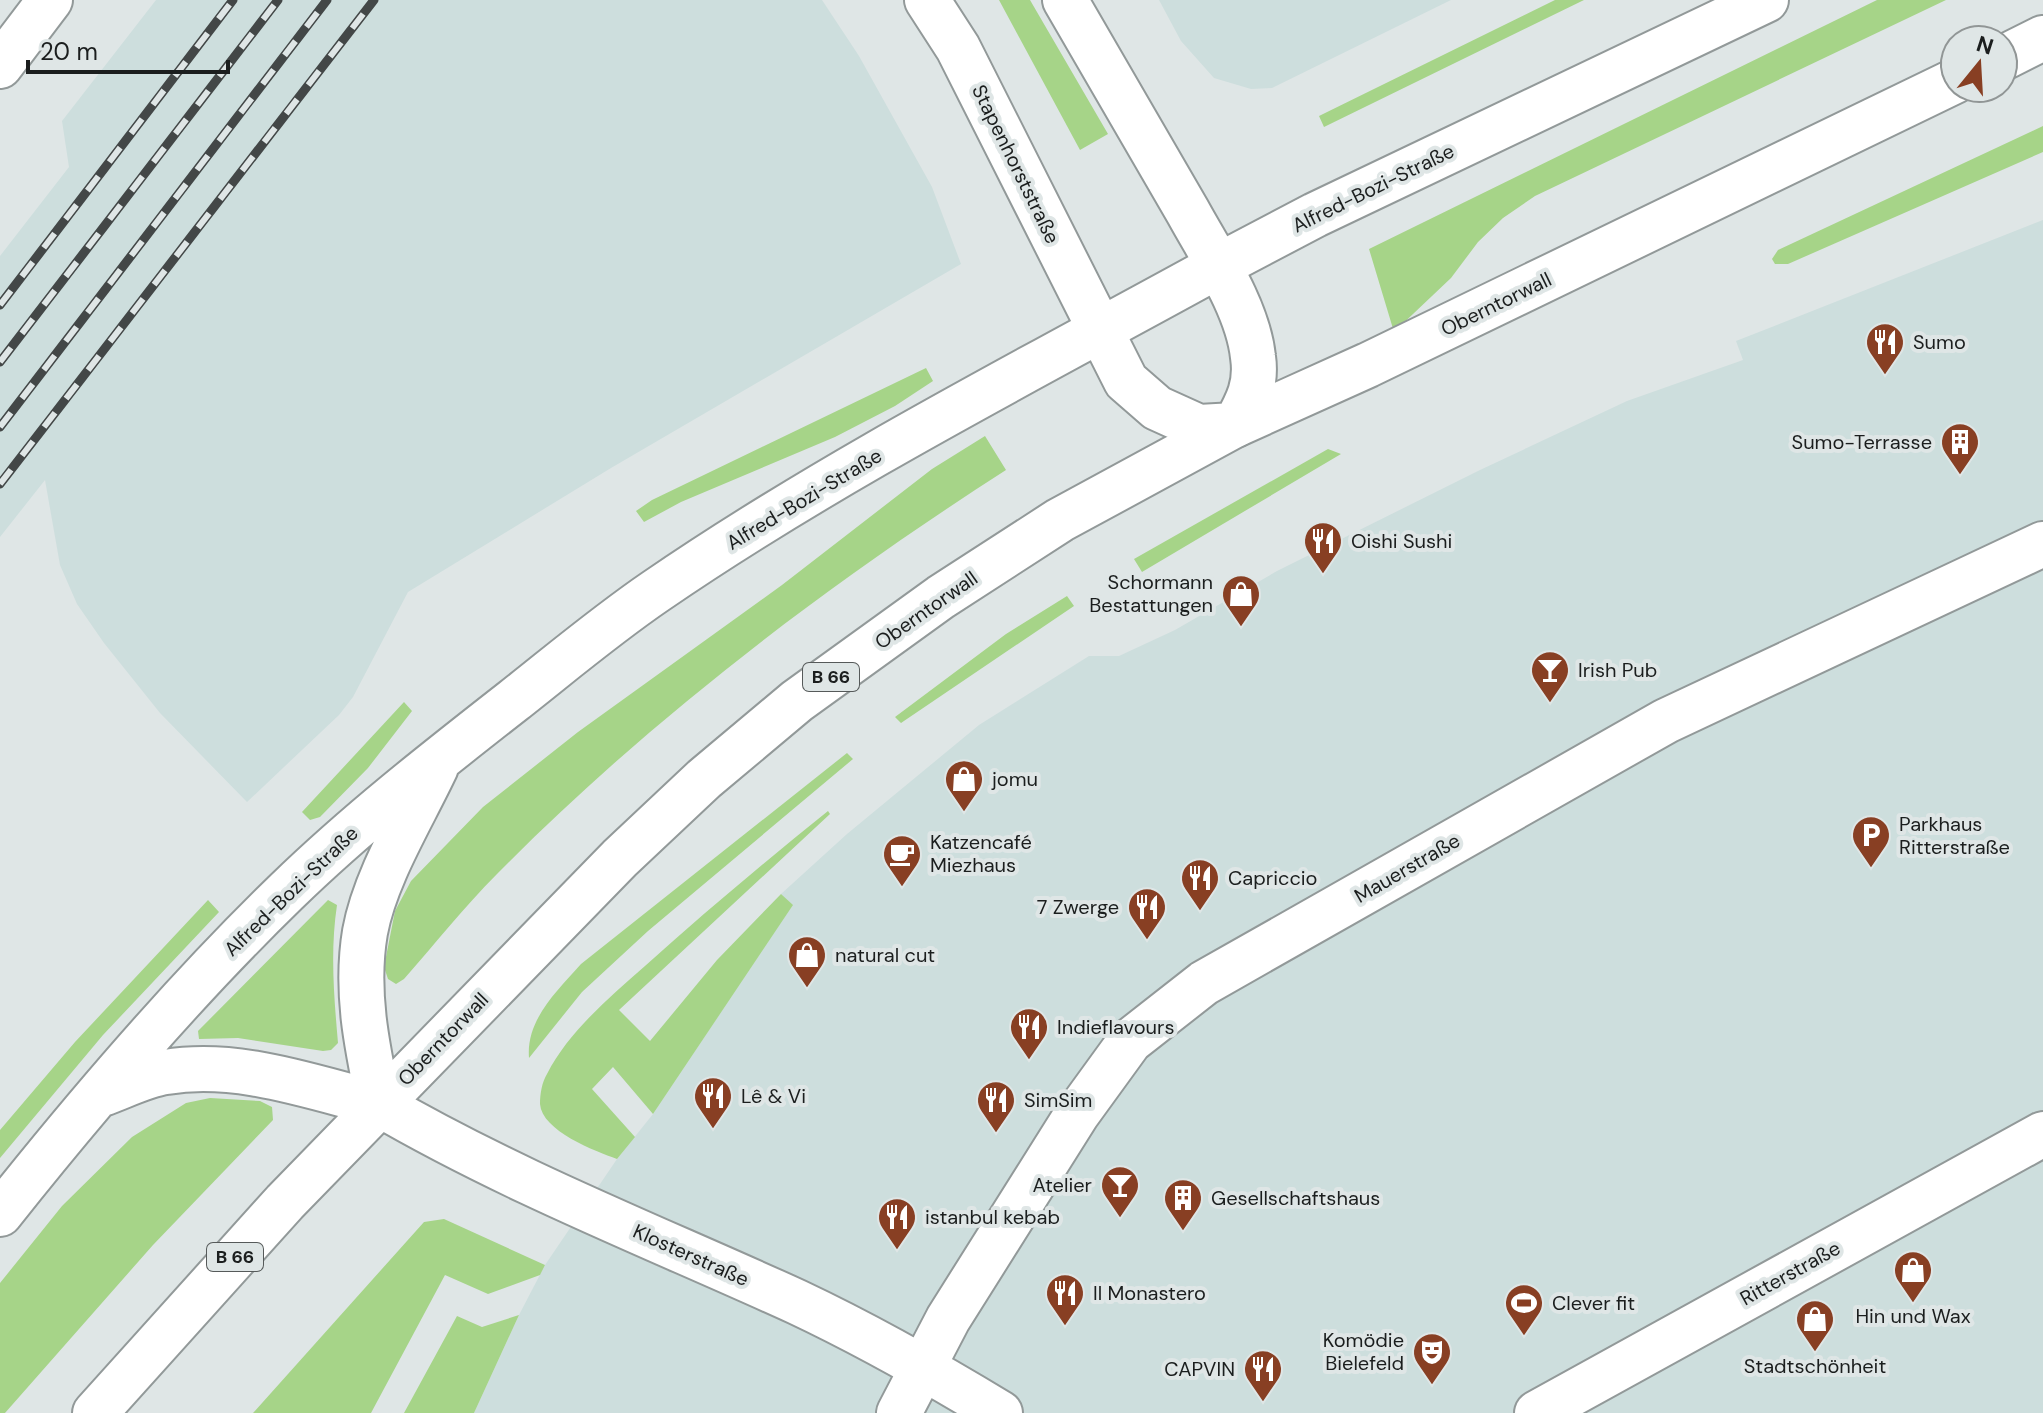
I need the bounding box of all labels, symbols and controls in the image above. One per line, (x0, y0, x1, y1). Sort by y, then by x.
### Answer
scale bar (28, 24, 228, 74)
north arrow (1939, 24, 2019, 104)
text: N (1973, 29, 1997, 62)
text: 20 m (40, 36, 98, 67)
street label: Stapenhorststraße (966, 80, 1066, 248)
street label: Alfred-Bozi-Straße (1288, 138, 1458, 238)
street label: Oberntorwall (1436, 266, 1556, 342)
restaurant icon: Sumo (1864, 321, 1906, 376)
place label: Sumo (1913, 329, 1966, 355)
building icon: Sumo-Terrasse (1939, 421, 1981, 476)
place label: Sumo-Terrasse (1792, 429, 1932, 455)
street label: Alfred-Bozi-Straße (721, 442, 887, 556)
restaurant icon: Oishi Sushi (1302, 520, 1344, 575)
place label: Oishi Sushi (1351, 528, 1452, 554)
street label: Oberntorwall (869, 565, 983, 655)
place label: Schormann Bestattungen (1089, 569, 1213, 618)
shop icon: Schormann Bestattungen (1220, 573, 1262, 628)
bar icon: Irish Pub (1529, 649, 1571, 704)
place label: Irish Pub (1578, 657, 1657, 683)
road number: B 66 (803, 663, 859, 691)
shop icon: jomu (943, 758, 985, 813)
place label: jomu (991, 766, 1038, 792)
place label: Parkhaus Ritterstraße (1899, 811, 2010, 860)
parking icon: Parkhaus Ritterstraße (1850, 814, 1892, 869)
street label: Alfred-Bozi-Straße (218, 820, 364, 962)
street label: Mauerstraße (1349, 827, 1465, 909)
place label: Katzencafé Miezhaus (930, 829, 1032, 878)
cafe icon: Katzencafé Miezhaus (881, 833, 923, 888)
restaurant icon: Capriccio (1179, 857, 1221, 912)
place label: Capriccio (1228, 865, 1317, 891)
restaurant icon: 7 Zwerge (1126, 886, 1168, 941)
place label: 7 Zwerge (1037, 894, 1119, 920)
shop icon: natural cut (786, 934, 828, 989)
place label: natural cut (835, 942, 935, 968)
street label: Oberntorwall (392, 987, 494, 1091)
restaurant icon: Indieflavours (1008, 1006, 1050, 1061)
place label: Indieflavours (1057, 1014, 1174, 1040)
restaurant icon: Lê & Vi (692, 1075, 734, 1130)
restaurant icon: SimSim (975, 1079, 1017, 1134)
place label: Lê & Vi (741, 1083, 806, 1109)
place label: SimSim (1024, 1087, 1092, 1113)
bar icon: Atelier (1099, 1164, 1141, 1219)
place label: Atelier (1033, 1172, 1092, 1198)
building icon: Gesellschaftshaus (1162, 1177, 1204, 1232)
place label: Gesellschaftshaus (1211, 1185, 1380, 1211)
restaurant icon: istanbul kebab (876, 1196, 918, 1251)
place label: istanbul kebab (925, 1204, 1060, 1230)
street label: Klosterstraße (629, 1218, 753, 1292)
street label: Ritterstraße (1735, 1235, 1845, 1311)
road number: B 66 (207, 1243, 263, 1271)
shop icon: Hin und Wax (1892, 1249, 1934, 1304)
restaurant icon: Il Monastero (1044, 1272, 1086, 1327)
place label: Il Monastero (1093, 1280, 1206, 1306)
sports icon: Clever fit (1503, 1282, 1545, 1337)
place label: Clever fit (1552, 1290, 1635, 1316)
shop icon: Stadtschönheit (1794, 1298, 1836, 1353)
place label: Hin und Wax (1855, 1303, 1971, 1329)
place label: Komödie Bielefeld (1323, 1327, 1404, 1376)
theatre icon: Komödie Bielefeld (1411, 1331, 1453, 1386)
restaurant icon: CAPVIN (1242, 1348, 1284, 1403)
place label: Stadtschönheit (1744, 1353, 1886, 1379)
place label: CAPVIN (1164, 1356, 1235, 1382)

